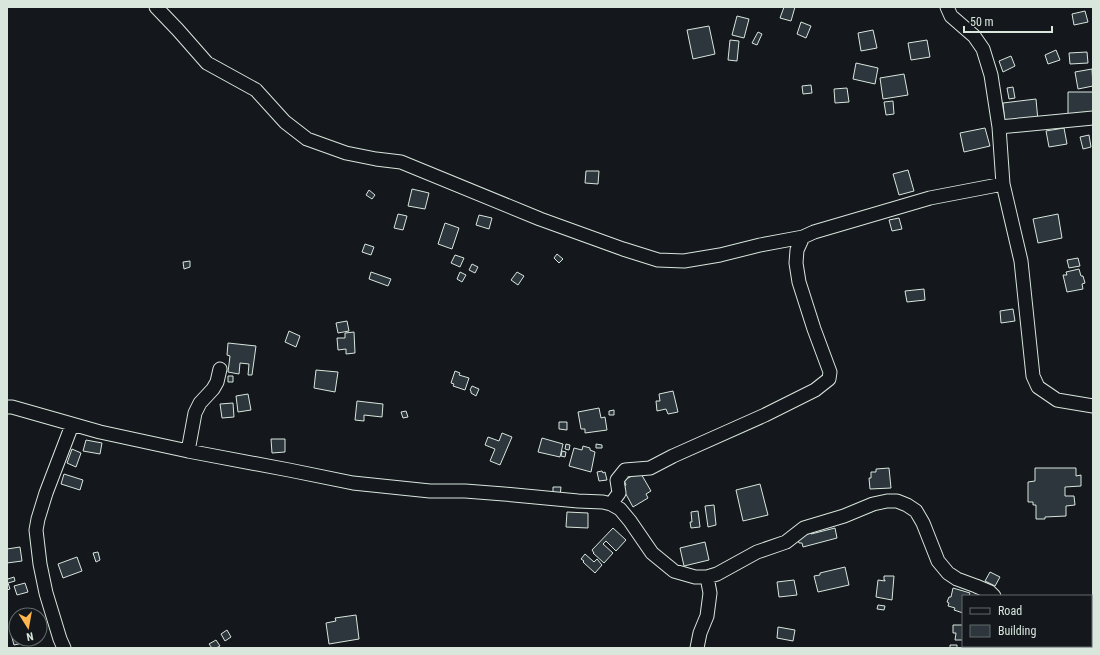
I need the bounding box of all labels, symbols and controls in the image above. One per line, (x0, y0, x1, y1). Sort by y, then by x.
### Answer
scale bar (964, 8, 1052, 34)
text: 50 m (970, 15, 994, 29)
legend (962, 595, 1092, 647)
text: Road (998, 604, 1022, 618)
north arrow (8, 607, 48, 647)
text: Building (998, 624, 1036, 638)
text: N (25, 629, 34, 643)

